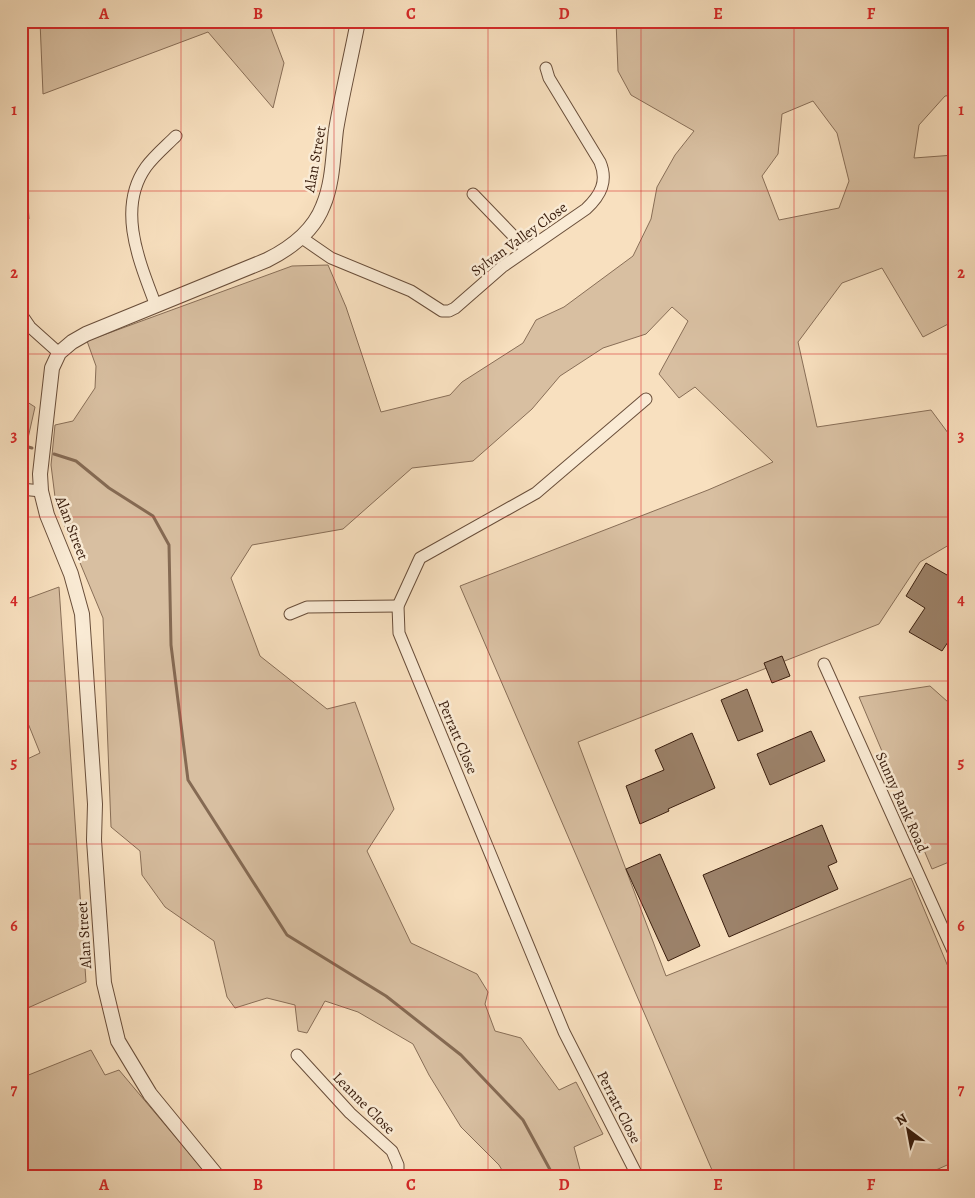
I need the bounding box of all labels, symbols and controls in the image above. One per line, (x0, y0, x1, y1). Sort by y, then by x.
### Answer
text: A (98, 3, 110, 25)
text: B (253, 3, 263, 25)
text: C (406, 3, 416, 25)
text: D (558, 3, 570, 25)
text: E (713, 3, 723, 25)
text: F (867, 3, 876, 25)
text: 1 (11, 99, 17, 121)
text: 1 (958, 99, 964, 121)
street label: Alan Street (299, 124, 331, 195)
street label: Sylvan Valley Close (467, 197, 571, 281)
text: 2 (10, 262, 18, 284)
text: 2 (957, 262, 965, 284)
text: 3 (11, 425, 18, 447)
text: 3 (958, 425, 965, 447)
street label: Alan Street (50, 492, 93, 563)
text: 4 (10, 589, 18, 611)
text: 4 (957, 589, 965, 611)
street label: Perratt Close (433, 697, 483, 777)
street label: Sunny Bank Road (871, 749, 933, 856)
text: 5 (11, 752, 18, 774)
text: 5 (958, 752, 965, 774)
street label: Alan Street (72, 901, 96, 970)
text: 6 (10, 915, 18, 937)
text: 6 (957, 915, 965, 937)
street label: Leanne Close (328, 1067, 400, 1139)
street label: Perratt Close (592, 1067, 646, 1147)
text: 7 (11, 1079, 18, 1101)
text: 7 (958, 1079, 965, 1101)
north arrow (882, 1106, 932, 1156)
text: N (892, 1109, 911, 1130)
text: A (98, 1174, 110, 1196)
text: B (253, 1174, 263, 1196)
text: C (406, 1174, 416, 1196)
text: D (558, 1174, 570, 1196)
text: E (713, 1174, 723, 1196)
text: F (867, 1174, 876, 1196)

